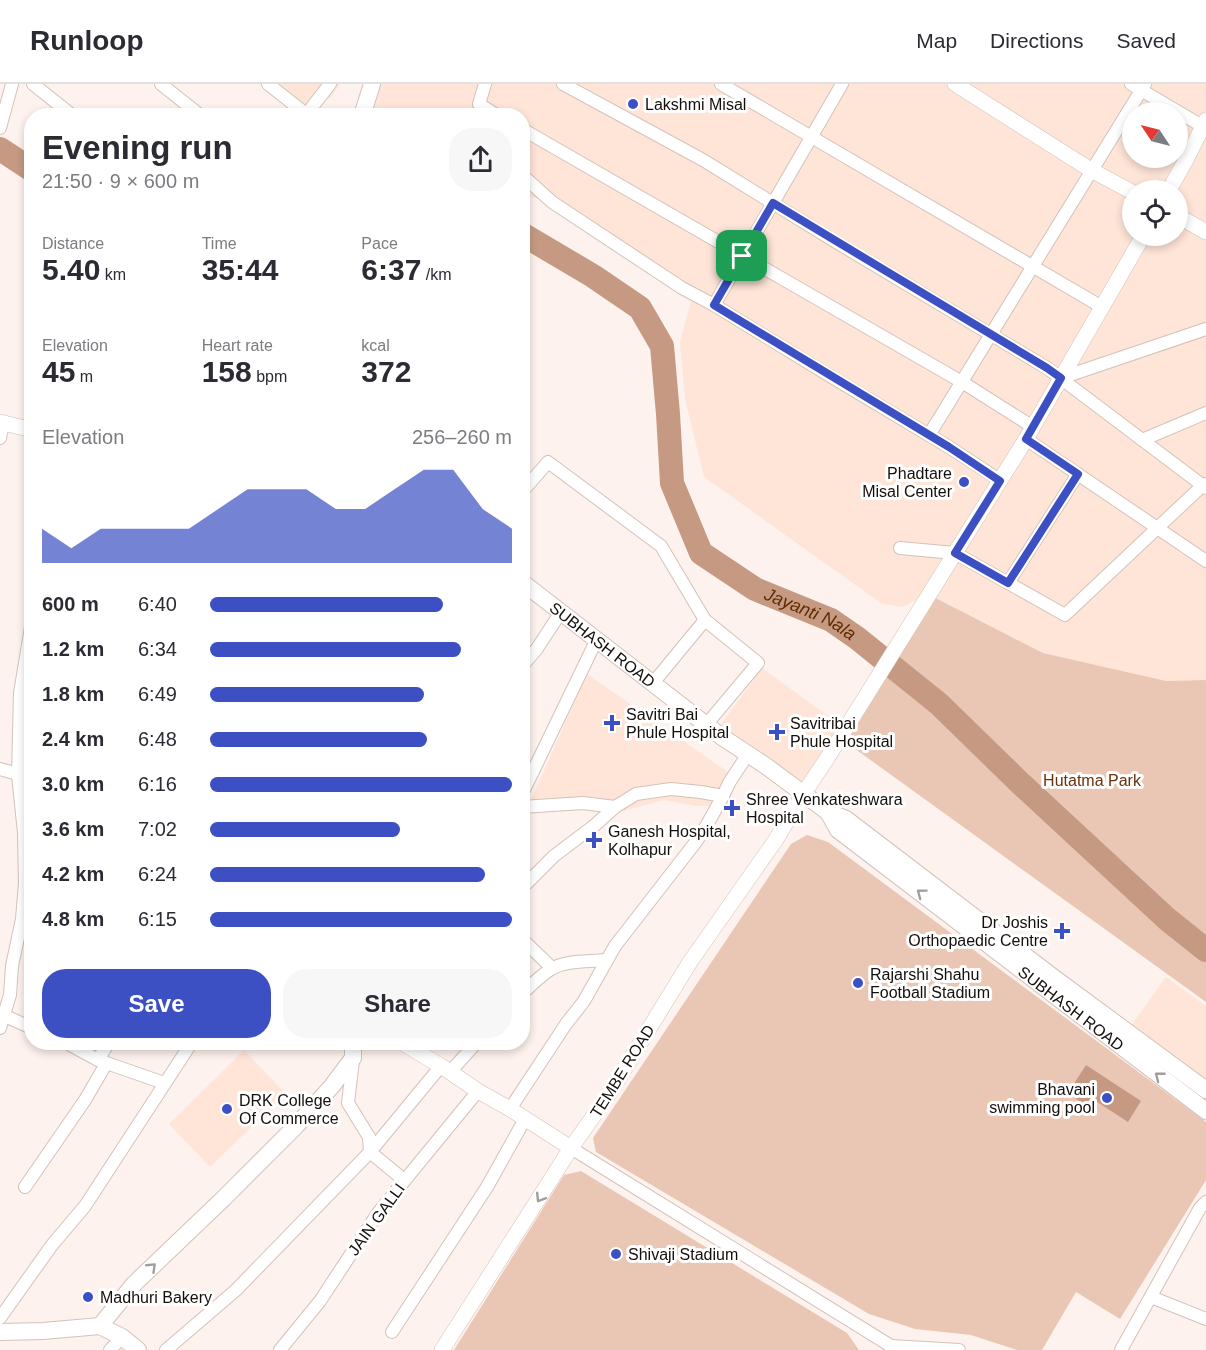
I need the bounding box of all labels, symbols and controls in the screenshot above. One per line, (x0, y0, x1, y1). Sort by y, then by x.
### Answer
text: Runloop (30, 25, 144, 56)
text: Map (916, 29, 957, 52)
text: Directions (990, 29, 1083, 52)
text: Saved (1116, 29, 1176, 52)
place label: Lakshmi Misal (645, 96, 746, 113)
marker: Lakshmi Misal (626, 97, 640, 111)
north arrow (1122, 102, 1188, 168)
map controls (1122, 102, 1188, 246)
button: share (449, 128, 512, 191)
text: Evening run (42, 129, 233, 166)
text: 21:50 · 9 × 600 m (42, 170, 199, 192)
button: locate (1122, 180, 1188, 246)
pin (716, 230, 767, 281)
text: Distance (42, 235, 104, 252)
text: Time (202, 235, 237, 252)
text: Pace (361, 235, 398, 252)
icon: arrive (725, 239, 758, 272)
text: 5.40 (42, 253, 100, 286)
text: 35:44 (202, 253, 278, 286)
text: 6:37 (361, 253, 421, 286)
text: km (100, 266, 126, 283)
text: /km (421, 266, 452, 283)
text: Elevation (42, 337, 108, 354)
text: Heart rate (202, 337, 273, 354)
text: kcal (361, 337, 390, 354)
text: 45 (42, 355, 75, 388)
text: 158 (202, 355, 252, 388)
text: 372 (361, 355, 411, 388)
text: m (75, 368, 93, 385)
text: bpm (252, 368, 287, 385)
text: Elevation (42, 426, 124, 448)
text: 256–260 m (412, 426, 512, 448)
place label: Phadtare Misal Center (862, 465, 953, 500)
marker: Phadtare Misal Center (957, 475, 971, 489)
water label: Jayanti Nala (761, 584, 860, 644)
text: 600 m (42, 593, 99, 615)
text: 6:40 (138, 593, 177, 615)
street label: SUBHASH ROAD (546, 599, 658, 691)
text: 1.2 km (42, 638, 104, 660)
text: 6:34 (138, 638, 177, 660)
text: 1.8 km (42, 683, 104, 705)
text: 6:49 (138, 683, 177, 705)
place label: Savitri Bai Phule Hospital (626, 706, 729, 741)
marker: Savitri Bai Phule Hospital (603, 714, 621, 732)
place label: Savitribai Phule Hospital (790, 715, 893, 750)
marker: Savitribai Phule Hospital (768, 723, 786, 741)
text: 2.4 km (42, 728, 104, 750)
text: 6:48 (138, 728, 177, 750)
park label: Hutatma Park (1043, 772, 1142, 789)
text: 3.0 km (42, 773, 104, 795)
text: 6:16 (138, 773, 177, 795)
place label: Shree Venkateshwara Hospital (746, 791, 903, 826)
marker: Shree Venkateshwara Hospital (723, 799, 741, 817)
text: 3.6 km (42, 818, 104, 840)
text: 7:02 (138, 818, 177, 840)
place label: Ganesh Hospital, Kolhapur (608, 823, 731, 858)
marker: Ganesh Hospital, Kolhapur (585, 831, 603, 849)
text: 4.2 km (42, 863, 104, 885)
text: 6:24 (138, 863, 177, 885)
one-way arrow (917, 890, 928, 901)
text: 4.8 km (42, 908, 104, 930)
text: 6:15 (138, 908, 177, 930)
place label: Dr Joshis Orthopaedic Centre (908, 914, 1048, 949)
marker: Dr Joshis Orthopaedic Centre (1053, 922, 1071, 940)
street label: SUBHASH ROAD (1015, 963, 1127, 1054)
place label: Rajarshi Shahu Football Stadium (870, 966, 990, 1001)
button: Save (42, 969, 271, 1038)
button: Share (283, 969, 512, 1038)
marker: Rajarshi Shahu Football Stadium (851, 976, 865, 990)
street label: TEMBE ROAD (587, 1022, 658, 1121)
one-way arrow (1155, 1072, 1166, 1083)
place label: Bhavani swimming pool (989, 1081, 1095, 1116)
marker: Bhavani swimming pool (1100, 1091, 1114, 1105)
place label: DRK College Of Commerce (239, 1092, 339, 1127)
marker: DRK College Of Commerce (220, 1102, 234, 1116)
street label: JAIN GALLI (345, 1180, 408, 1258)
one-way arrow (536, 1191, 547, 1202)
place label: Shivaji Stadium (628, 1246, 738, 1263)
marker: Shivaji Stadium (609, 1247, 623, 1261)
one-way arrow (146, 1263, 156, 1274)
place label: Madhuri Bakery (100, 1289, 212, 1306)
marker: Madhuri Bakery (81, 1290, 95, 1304)

